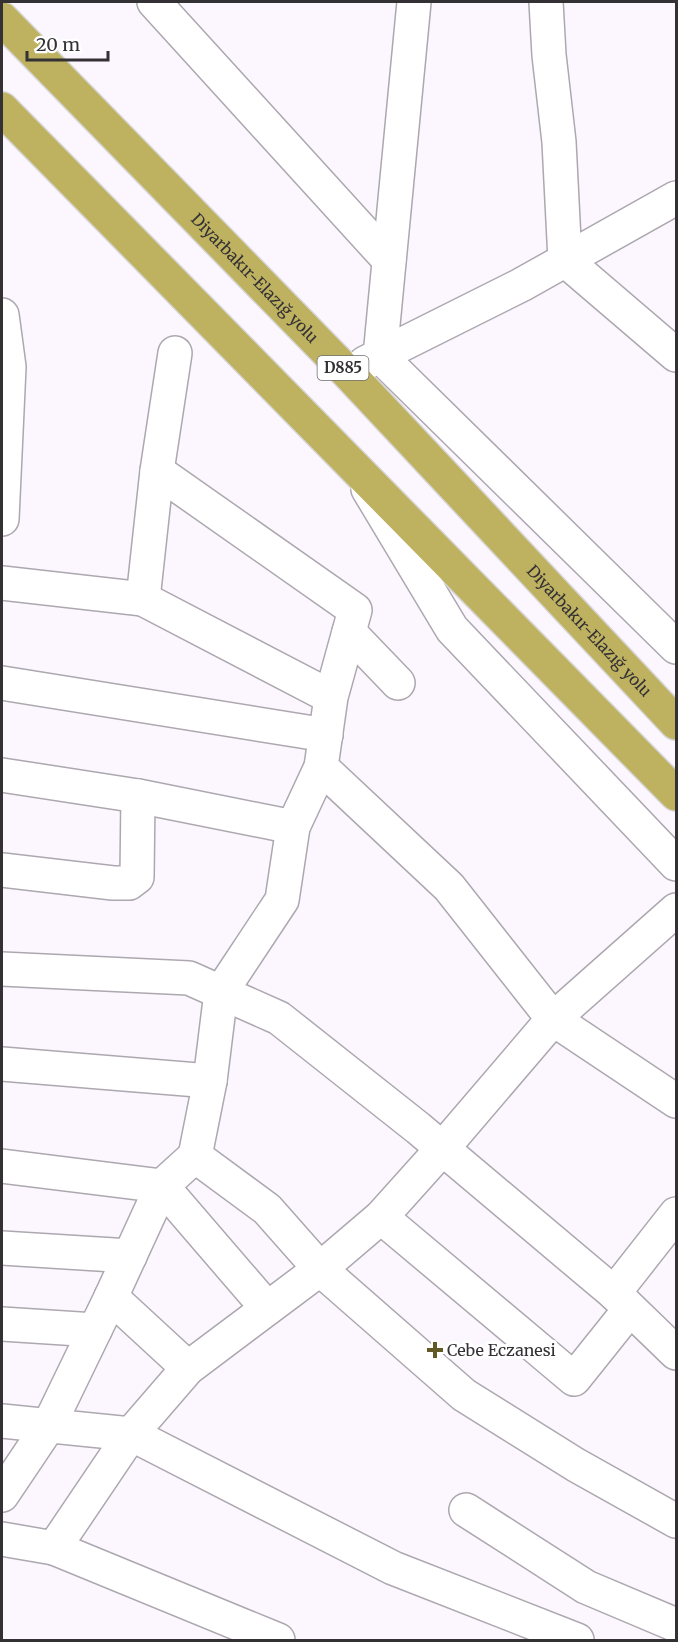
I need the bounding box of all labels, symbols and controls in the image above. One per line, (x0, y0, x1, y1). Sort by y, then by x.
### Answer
scale bar (27, 24, 108, 62)
text: 20 m (36, 33, 80, 56)
street label: Diyarbakır-Elazığ yolu (187, 209, 323, 347)
road number: D885 (318, 356, 368, 380)
street label: Diyarbakır-Elazığ yolu (523, 560, 656, 701)
place label: Cebe Eczanesi (447, 1340, 556, 1360)
marker: Cebe Eczanesi (428, 1343, 442, 1357)

